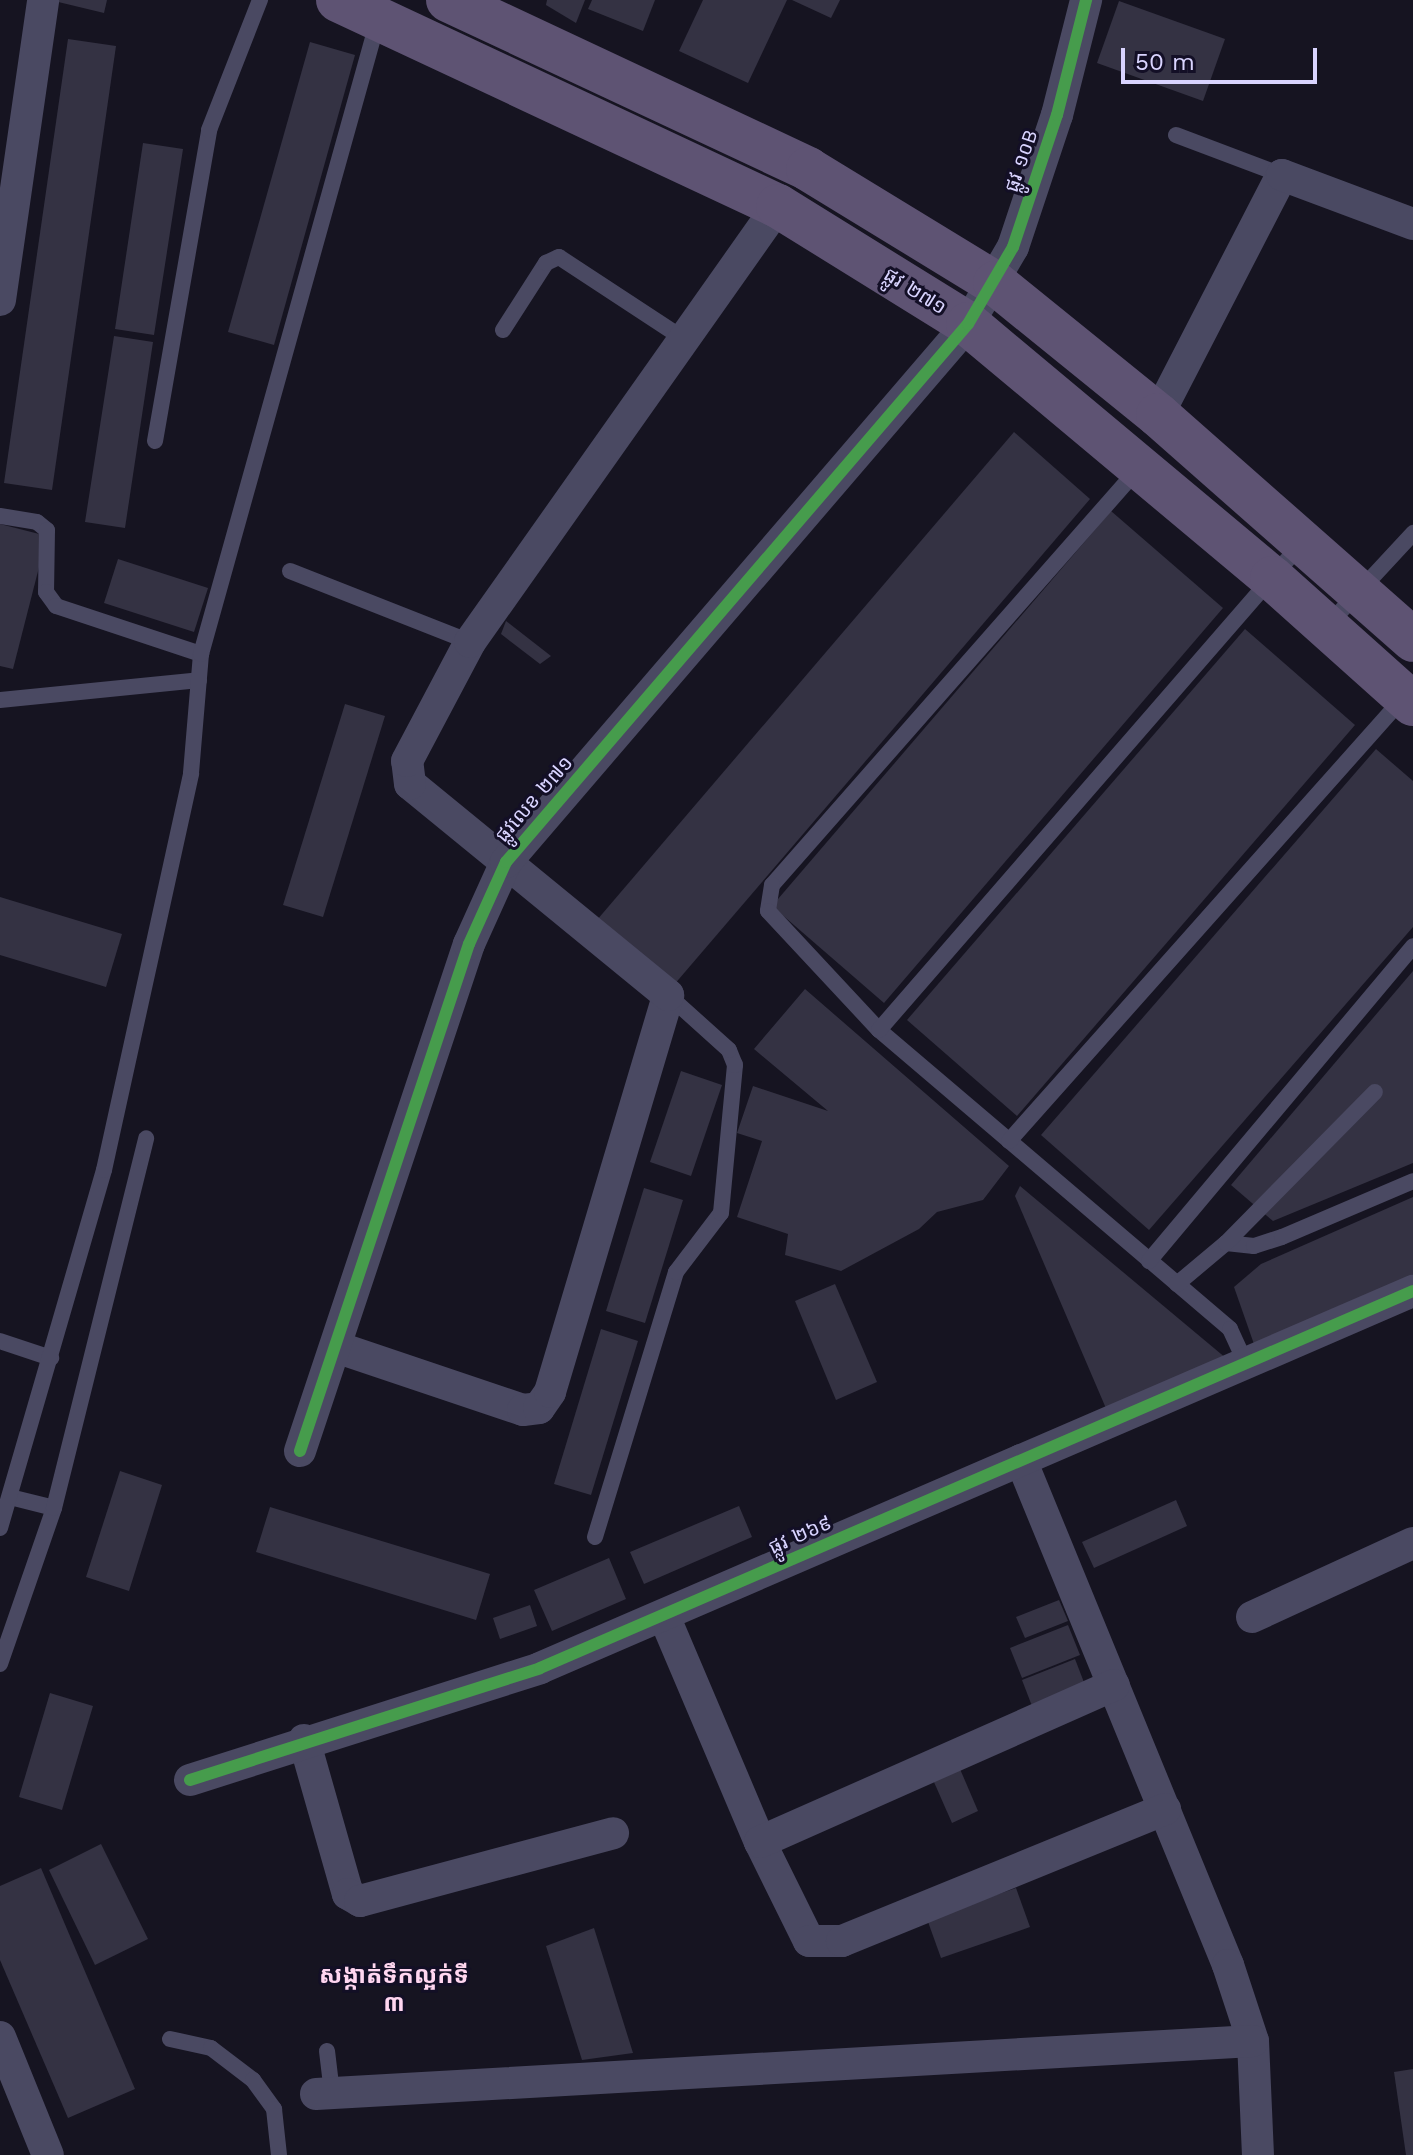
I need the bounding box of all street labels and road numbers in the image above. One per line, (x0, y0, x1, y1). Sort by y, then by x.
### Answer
street label: ផ្លូវ ១០B (999, 127, 1043, 195)
street label: ផ្លូវ ២៧១ (879, 262, 951, 320)
street label: ផ្លូវលេខ ២៧១ (490, 751, 578, 847)
street label: ផ្លូវ ២៦៩ (765, 1511, 835, 1559)

